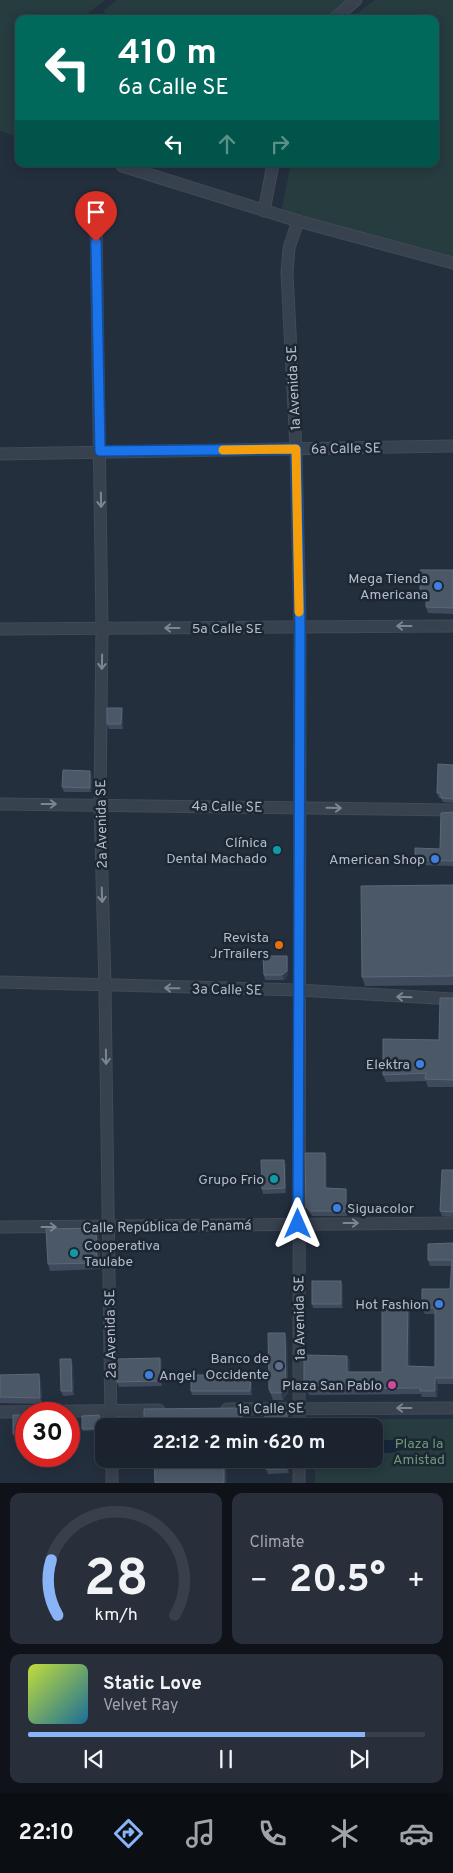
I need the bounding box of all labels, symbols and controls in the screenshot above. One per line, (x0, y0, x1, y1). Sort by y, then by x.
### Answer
text: 410 m (118, 32, 217, 76)
icon: left (35, 35, 100, 100)
text: 6a Calle SE (118, 75, 229, 102)
icon: left (160, 130, 188, 158)
icon: ahead (213, 130, 241, 158)
icon: right (266, 130, 294, 158)
pin (75, 191, 117, 242)
icon: arrive (82, 198, 110, 226)
street label: 1a Avenida SE (284, 345, 305, 431)
street label: 6a Calle SE (311, 440, 381, 459)
one-way arrow (96, 492, 106, 508)
place label: Mega Tienda Americana (348, 571, 428, 604)
marker: Mega Tienda Americana (432, 580, 444, 592)
street label: 5a Calle SE (192, 621, 262, 638)
one-way arrow (397, 621, 413, 631)
one-way arrow (164, 623, 180, 633)
one-way arrow (97, 654, 107, 670)
street label: 2a Avenida SE (93, 779, 112, 869)
street label: 4a Calle SE (191, 798, 262, 817)
one-way arrow (40, 799, 56, 809)
one-way arrow (325, 803, 341, 812)
place label: Clínica Dental Machado (166, 835, 267, 868)
marker: Clínica Dental Machado (271, 844, 283, 856)
place label: American Shop (329, 852, 425, 869)
marker: American Shop (429, 853, 441, 865)
one-way arrow (98, 887, 107, 903)
place label: Revista JrTrailers (210, 930, 269, 963)
marker: Revista JrTrailers (273, 939, 285, 951)
street label: 3a Calle SE (192, 981, 262, 1000)
one-way arrow (164, 983, 180, 993)
one-way arrow (397, 992, 413, 1001)
one-way arrow (101, 1048, 111, 1065)
place label: Elektra (366, 1057, 410, 1074)
marker: Elektra (414, 1058, 426, 1070)
place label: Grupo Frio (198, 1172, 264, 1189)
marker: Grupo Frio (268, 1173, 280, 1185)
position arrow (271, 1197, 323, 1249)
place label: Siguacolor (347, 1201, 415, 1218)
marker: Siguacolor (331, 1202, 343, 1214)
street label: Calle República de Panamá (82, 1218, 252, 1237)
one-way arrow (342, 1218, 359, 1228)
one-way arrow (40, 1222, 56, 1232)
place label: Cooperativa Taulabe (84, 1238, 160, 1271)
marker: Cooperativa Taulabe (68, 1247, 80, 1259)
street label: 1a Avenida SE (291, 1275, 310, 1361)
street label: 2a Avenida SE (102, 1289, 121, 1379)
place label: Hot Fashion (355, 1297, 429, 1314)
marker: Hot Fashion (433, 1298, 445, 1310)
place label: Banco de Occidente (205, 1351, 269, 1384)
marker: Banco de Occidente (273, 1360, 285, 1372)
place label: Angel (159, 1368, 196, 1385)
marker: Angel (143, 1369, 155, 1381)
place label: Plaza San Pablo (282, 1378, 382, 1395)
marker: Plaza San Pablo (386, 1379, 398, 1391)
street label: 1a Calle SE (237, 1400, 305, 1419)
speed limit sign: 30 (15, 1402, 80, 1467)
one-way arrow (397, 1403, 413, 1413)
text: 22:12 · 2 min · 620 m (153, 1431, 325, 1455)
park label: Plaza la Amistad (393, 1436, 445, 1469)
text: Climate (250, 1533, 304, 1553)
text: 28 (83, 1548, 148, 1614)
text: 20.5° (289, 1557, 385, 1606)
text: − (250, 1564, 268, 1600)
text: + (407, 1564, 425, 1600)
text: km/h (94, 1604, 137, 1627)
text: Static Love (103, 1672, 202, 1696)
text: Velvet Ray (103, 1696, 178, 1716)
icon: previous (80, 1745, 108, 1773)
icon: pause (212, 1745, 240, 1773)
icon: next (345, 1745, 373, 1773)
icon: directions (111, 1816, 146, 1851)
icon: music (183, 1816, 218, 1851)
icon: phone (255, 1816, 290, 1851)
icon: climate (327, 1816, 362, 1851)
icon: car (399, 1816, 434, 1851)
text: 22:10 (19, 1820, 74, 1847)

